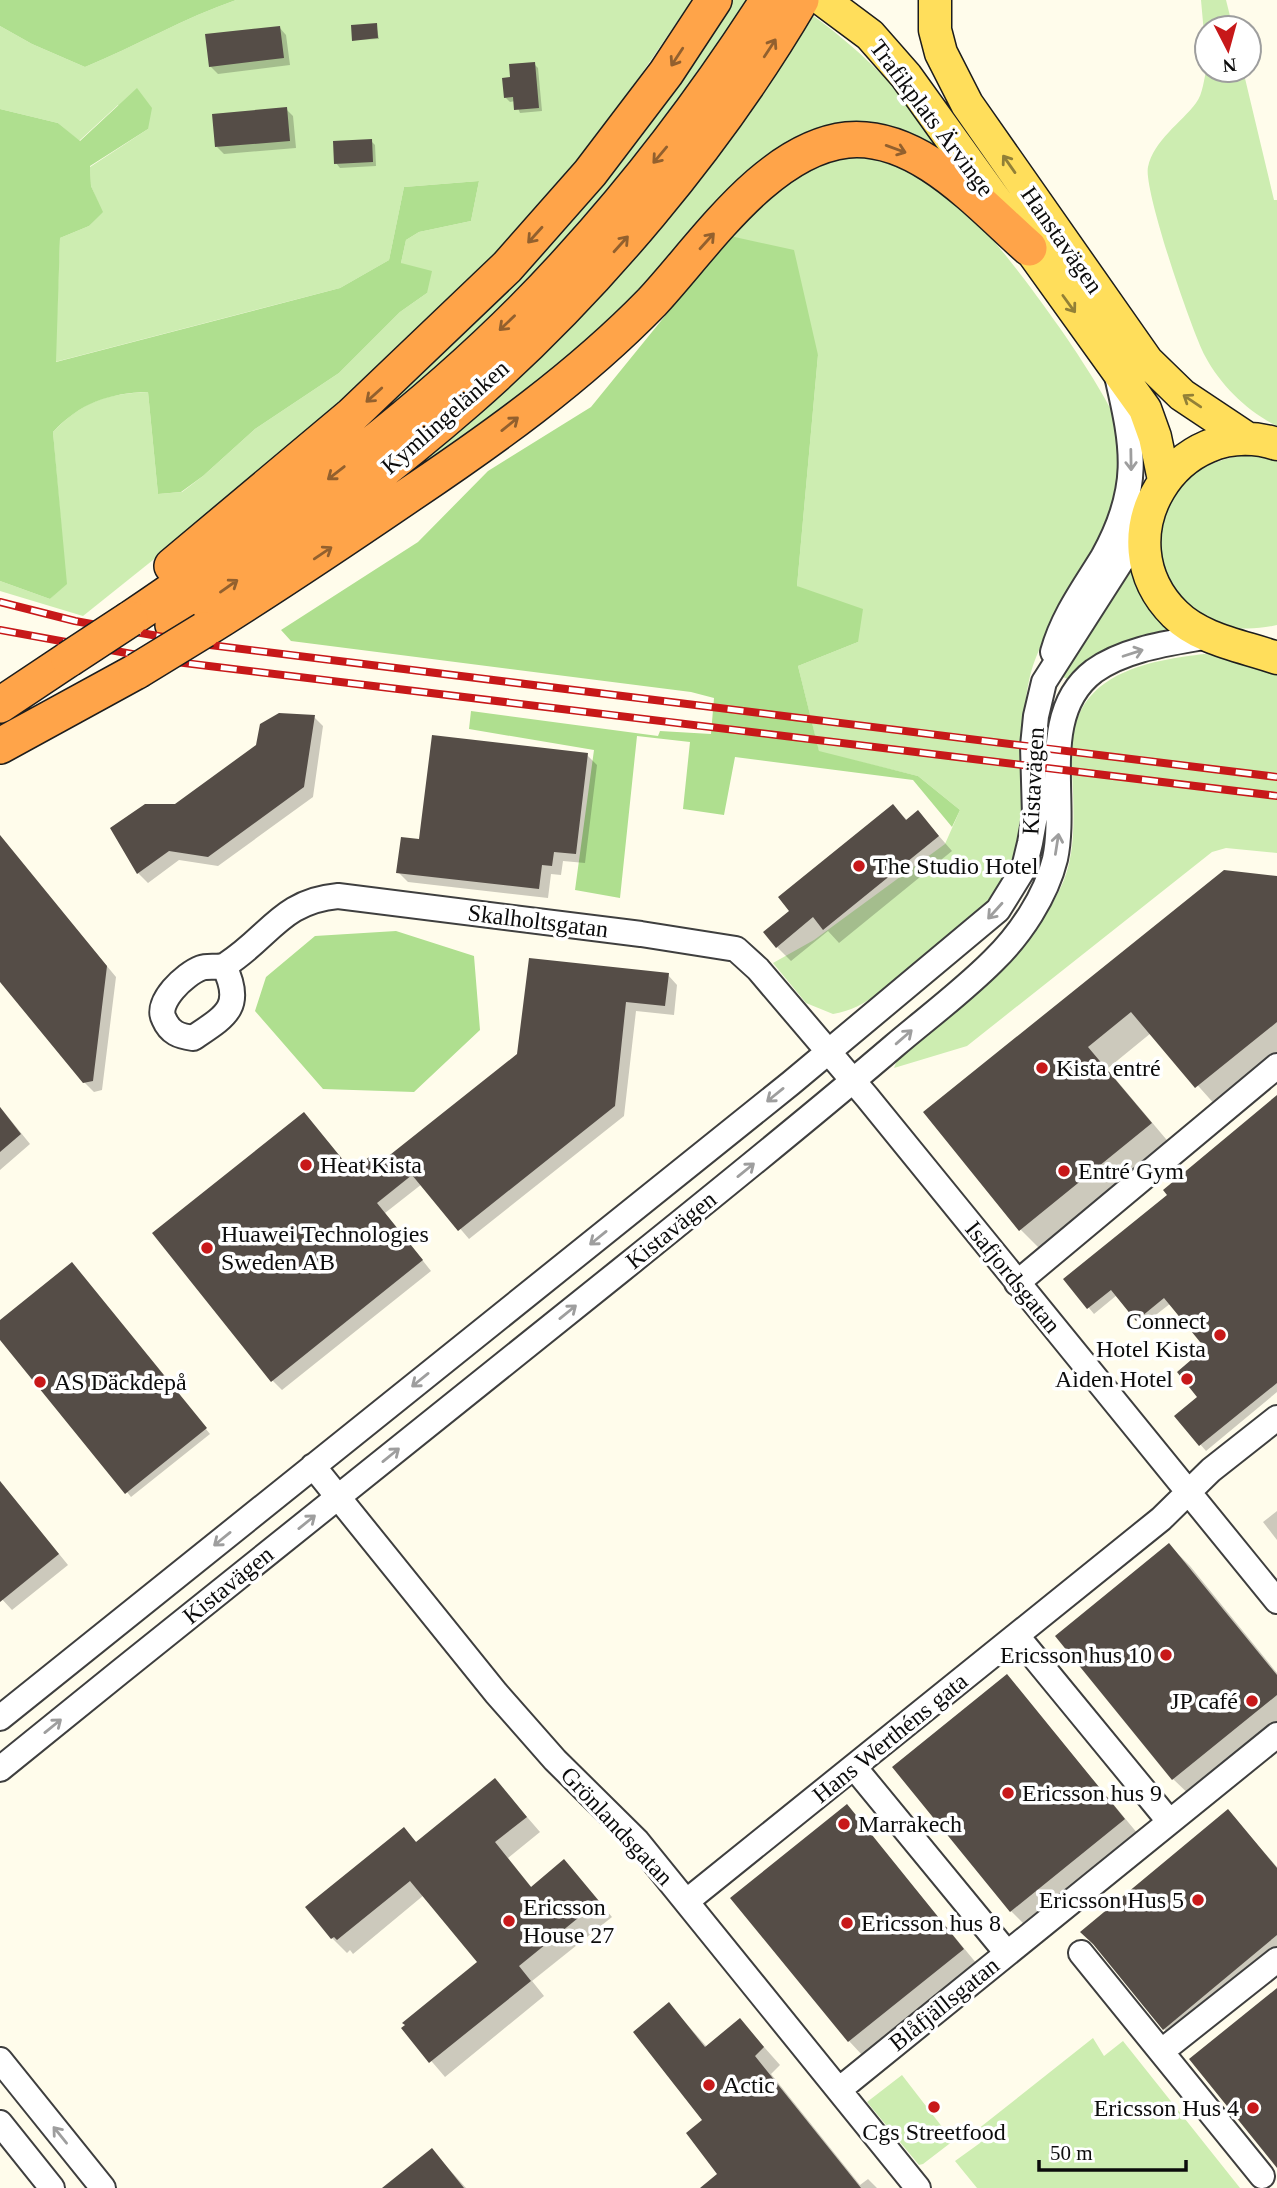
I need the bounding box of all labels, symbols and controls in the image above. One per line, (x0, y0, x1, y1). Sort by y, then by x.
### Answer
north arrow (1193, 14, 1263, 84)
street label: Trafikplats Ärvinge (865, 35, 999, 201)
one-way arrow (763, 39, 777, 58)
one-way arrow (669, 47, 684, 66)
text: N (1222, 54, 1238, 77)
one-way arrow (885, 144, 907, 156)
one-way arrow (652, 145, 667, 163)
one-way arrow (1002, 155, 1016, 174)
street label: Hanstavägen (1016, 182, 1108, 298)
one-way arrow (527, 226, 543, 244)
one-way arrow (699, 232, 715, 250)
one-way arrow (613, 235, 629, 253)
one-way arrow (1062, 294, 1076, 313)
one-way arrow (499, 315, 516, 332)
street label: Kymlingelänken (376, 355, 514, 479)
one-way arrow (366, 387, 383, 404)
one-way arrow (1182, 394, 1202, 408)
one-way arrow (501, 416, 519, 432)
one-way arrow (1125, 448, 1138, 471)
one-way arrow (327, 465, 345, 480)
one-way arrow (313, 546, 332, 561)
one-way arrow (219, 579, 238, 593)
one-way arrow (1122, 646, 1144, 659)
street label: Kistavägen (1017, 726, 1049, 836)
one-way arrow (1051, 833, 1064, 856)
place label: The Studio Hotel (873, 853, 1039, 879)
marker: The Studio Hotel (851, 858, 867, 874)
street label: Skalholtsgatan (466, 899, 610, 943)
one-way arrow (987, 902, 1003, 920)
one-way arrow (895, 1029, 913, 1045)
place label: Kista entré (1056, 1055, 1161, 1081)
marker: Kista entré (1034, 1060, 1050, 1076)
one-way arrow (767, 1088, 785, 1103)
place label: Heat Kista (320, 1152, 422, 1178)
marker: Heat Kista (298, 1157, 314, 1173)
place label: Entré Gym (1078, 1158, 1184, 1184)
one-way arrow (736, 1163, 755, 1178)
marker: Entré Gym (1056, 1163, 1072, 1179)
street label: Kistavägen (621, 1186, 721, 1274)
street label: Isafjordsgatan (960, 1216, 1066, 1338)
place label: Huawei Technologies Sweden AB (221, 1221, 429, 1275)
one-way arrow (589, 1230, 607, 1245)
marker: Huawei Technologies Sweden AB (199, 1240, 215, 1256)
one-way arrow (559, 1304, 577, 1320)
place label: Connect Hotel Kista (1096, 1308, 1206, 1362)
marker: Connect Hotel Kista (1212, 1327, 1228, 1343)
place label: Aiden Hotel (1055, 1366, 1173, 1392)
place label: AS Däckdepå (54, 1369, 187, 1395)
marker: Aiden Hotel (1179, 1371, 1195, 1387)
one-way arrow (411, 1372, 430, 1387)
marker: AS Däckdepå (32, 1374, 48, 1390)
one-way arrow (382, 1447, 400, 1463)
one-way arrow (297, 1515, 315, 1530)
one-way arrow (213, 1532, 231, 1547)
street label: Kistavägen (178, 1541, 278, 1629)
place label: Ericsson hus 10 (1000, 1642, 1152, 1668)
marker: Ericsson hus 10 (1158, 1647, 1174, 1663)
street label: Hans Werthéns gata (808, 1668, 973, 1808)
place label: JP café (1170, 1688, 1238, 1714)
marker: JP café (1244, 1693, 1260, 1709)
one-way arrow (43, 1718, 61, 1734)
street label: Grönlandsgatan (556, 1762, 678, 1890)
place label: Ericsson hus 9 (1022, 1780, 1162, 1806)
marker: Ericsson hus 9 (1000, 1785, 1016, 1801)
place label: Marrakech (858, 1811, 962, 1837)
marker: Marrakech (836, 1816, 852, 1832)
place label: Ericsson Hus 5 (1039, 1887, 1184, 1913)
marker: Ericsson Hus 5 (1190, 1892, 1206, 1908)
place label: Ericsson House 27 (523, 1894, 614, 1948)
place label: Ericsson hus 8 (861, 1910, 1001, 1936)
marker: Ericsson House 27 (501, 1913, 517, 1929)
marker: Ericsson hus 8 (839, 1915, 855, 1931)
street label: Blåfjällsgatan (884, 1952, 1004, 2056)
place label: Actic (723, 2072, 775, 2098)
marker: Actic (701, 2077, 717, 2093)
place label: Ericsson Hus 4 (1094, 2095, 1239, 2121)
marker: Cgs Streetfood (926, 2099, 942, 2115)
marker: Ericsson Hus 4 (1245, 2100, 1261, 2116)
place label: Cgs Streetfood (862, 2119, 1006, 2145)
one-way arrow (53, 2126, 68, 2144)
scale bar (1039, 2128, 1186, 2172)
text: 50 m (1050, 2141, 1093, 2165)

